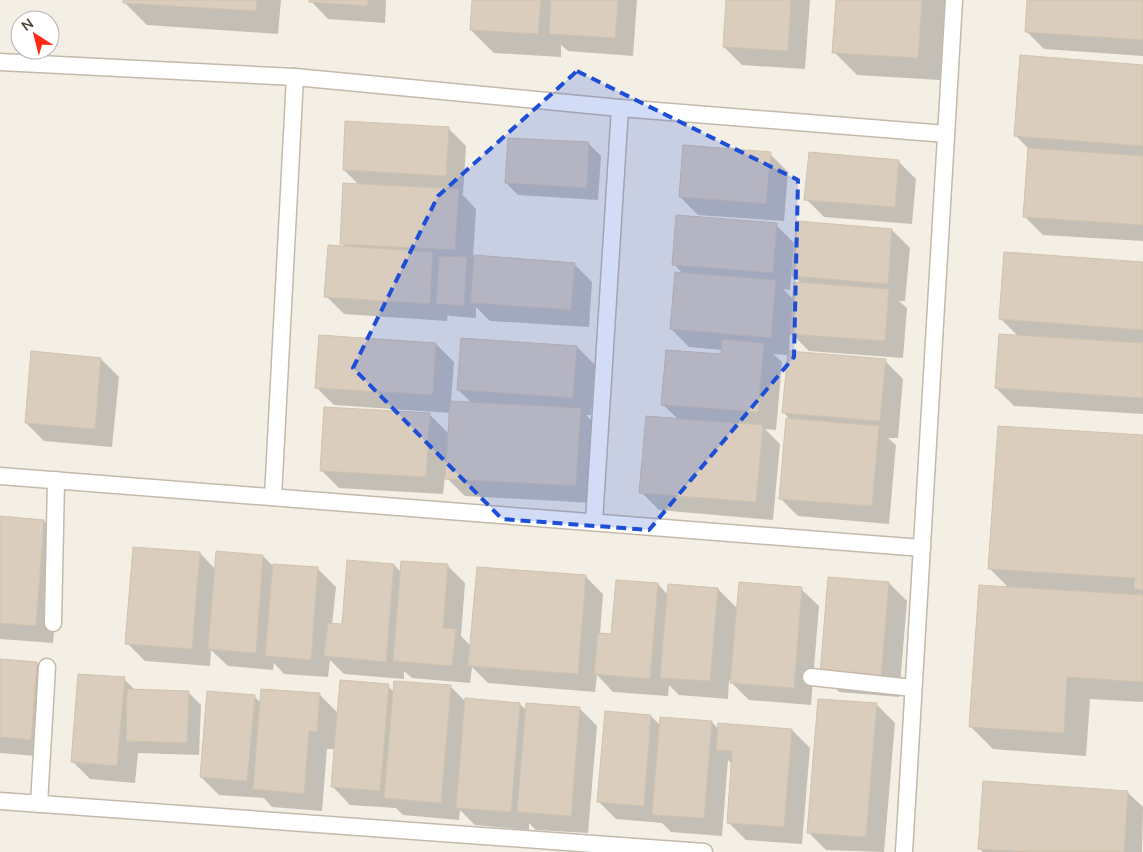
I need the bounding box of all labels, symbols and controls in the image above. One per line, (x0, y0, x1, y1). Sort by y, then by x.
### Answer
north arrow (10, 10, 60, 60)
text: N (18, 14, 37, 35)

